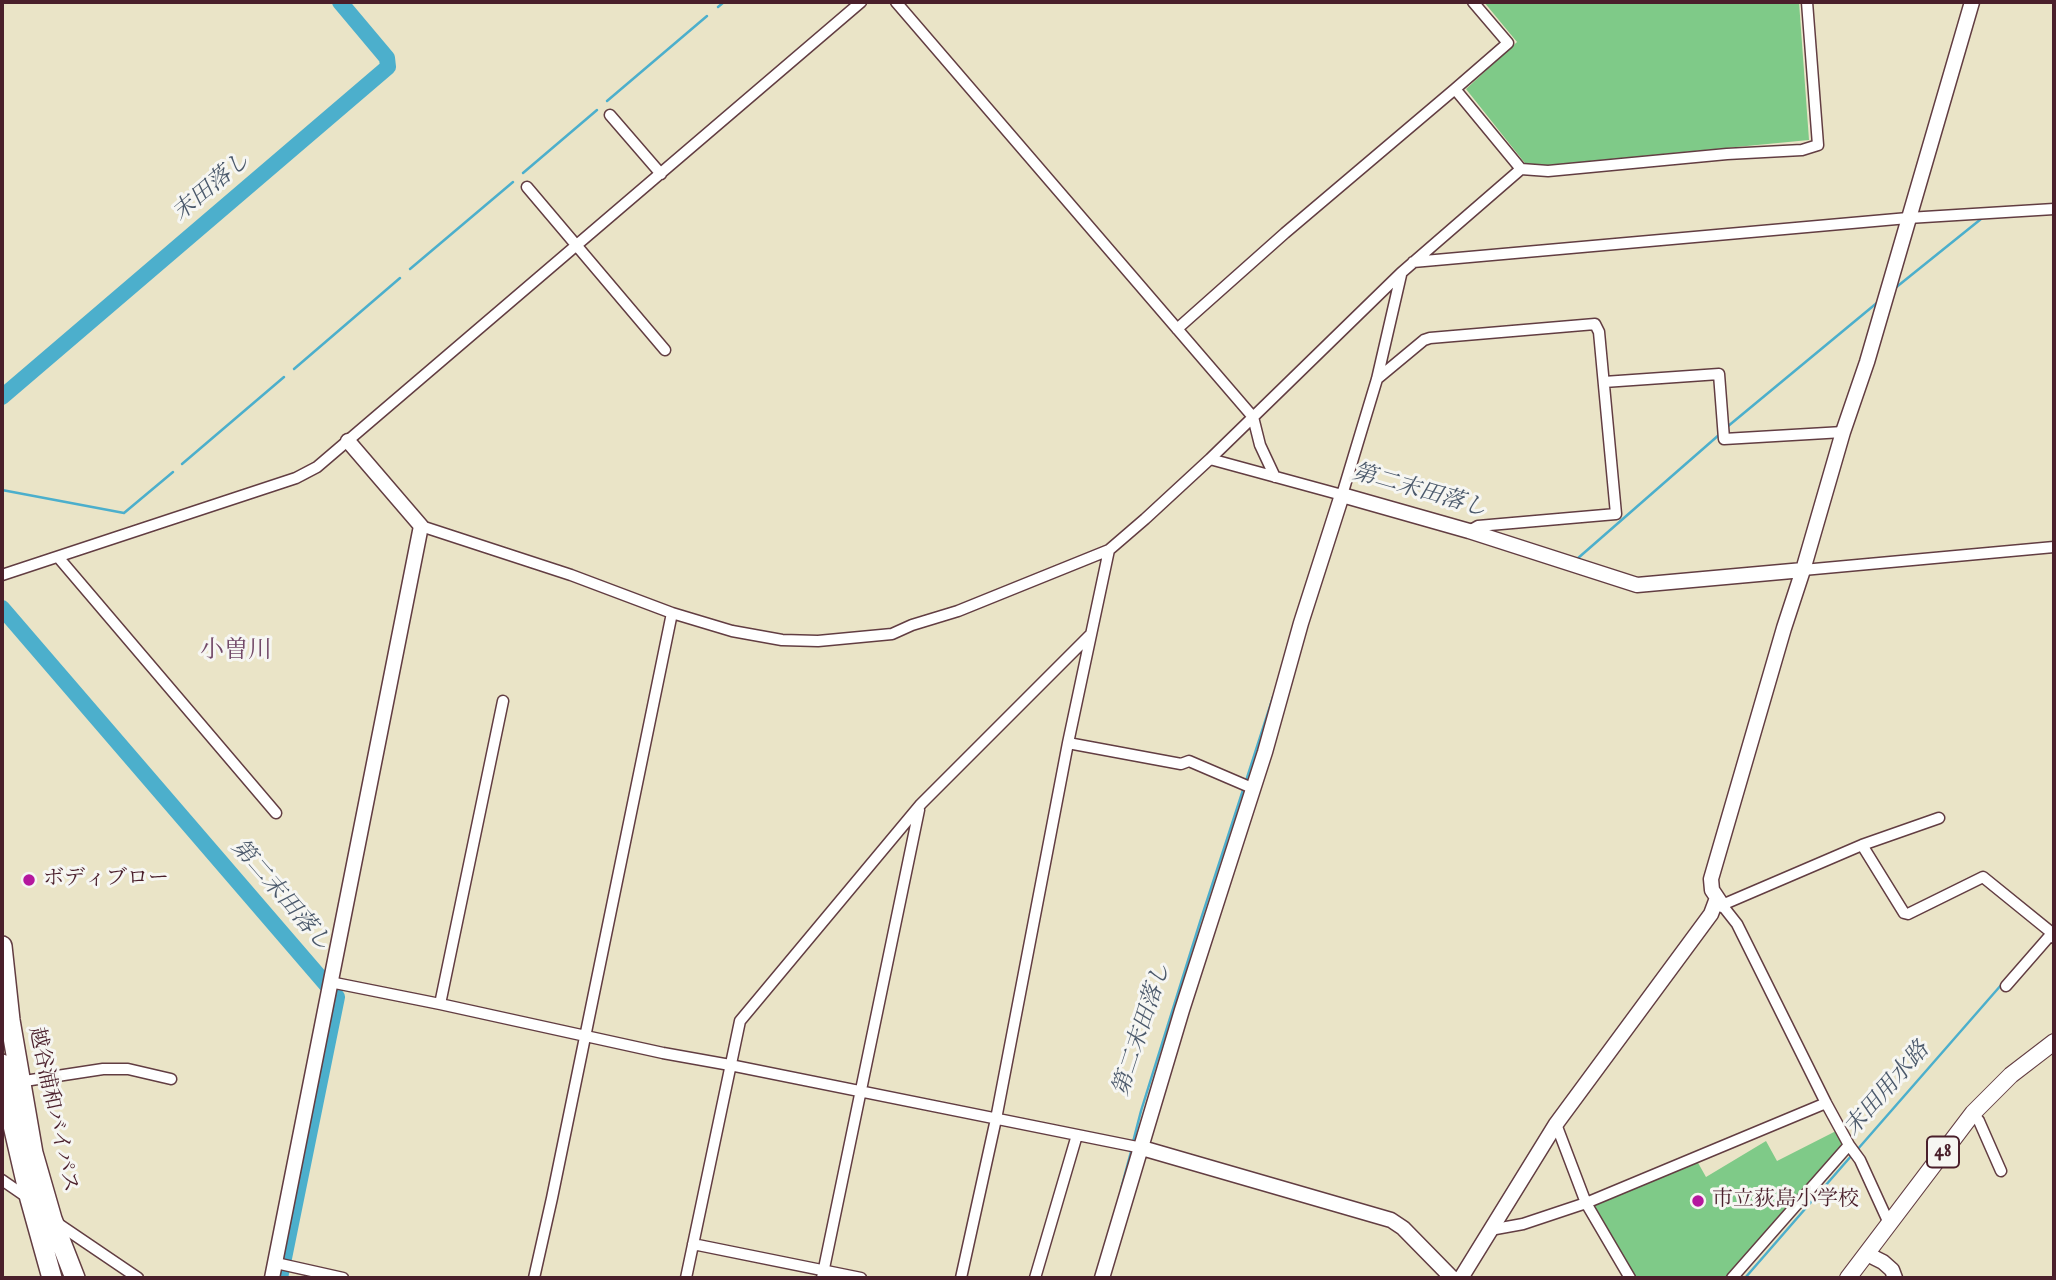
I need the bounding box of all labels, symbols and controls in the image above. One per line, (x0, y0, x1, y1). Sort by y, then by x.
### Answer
water label: 末田落し (168, 148, 256, 228)
water label: 第二末田落し (1349, 460, 1489, 524)
district label: 小曽川 (200, 638, 272, 666)
water label: 第二末田落し (224, 835, 336, 957)
place label: ボディブロー (43, 867, 169, 893)
marker: ボディブロー (21, 872, 37, 888)
water label: 第二末田落し (1109, 960, 1177, 1100)
street label: 越谷浦和バイパス (22, 1025, 82, 1195)
water label: 末田用水路 (1840, 1038, 1936, 1142)
road number: 48 (1927, 1136, 1959, 1168)
place label: 市立荻島小学校 (1712, 1188, 1859, 1214)
marker: 市立荻島小学校 (1690, 1193, 1706, 1209)

